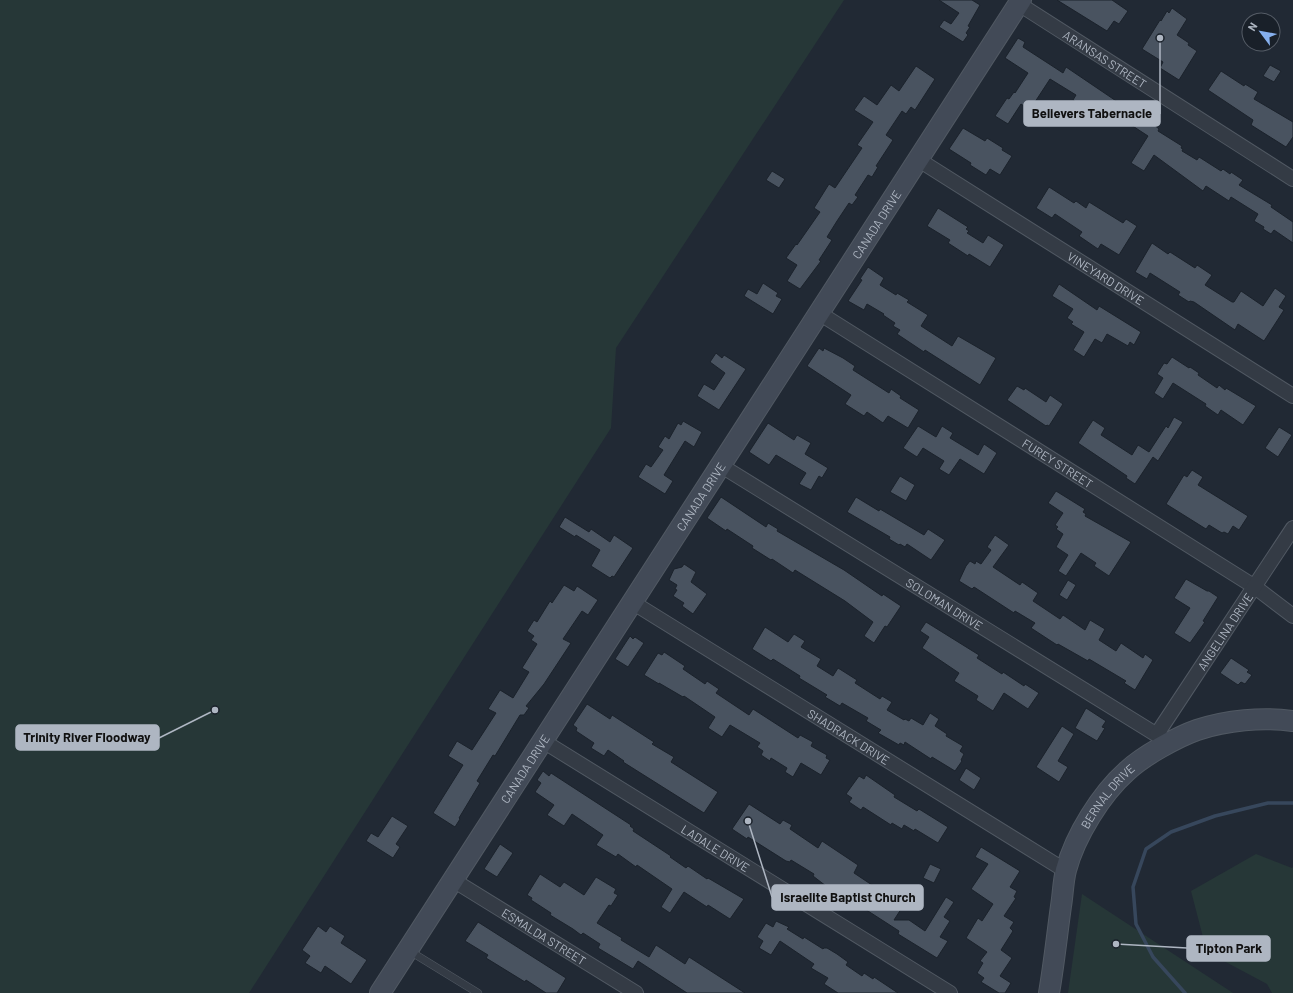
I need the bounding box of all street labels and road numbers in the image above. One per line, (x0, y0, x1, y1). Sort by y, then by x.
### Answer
street label: ARANSAS STREET (1061, 27, 1149, 91)
street label: CANADA DRIVE (849, 187, 904, 261)
street label: VINEYARD DRIVE (1065, 249, 1147, 307)
street label: FUREY STREET (1020, 436, 1096, 491)
street label: CANADA DRIVE (673, 460, 728, 533)
street label: SOLOMAN DRIVE (904, 575, 985, 633)
street label: ANGELINA DRIVE (1194, 590, 1255, 673)
street label: SHADRACK DRIVE (805, 706, 892, 767)
street label: CANADA DRIVE (498, 732, 552, 806)
street label: BERNAL DRIVE (1078, 761, 1137, 831)
street label: LADALE DRIVE (679, 821, 752, 874)
street label: ESMALDA STREET (499, 905, 589, 968)

